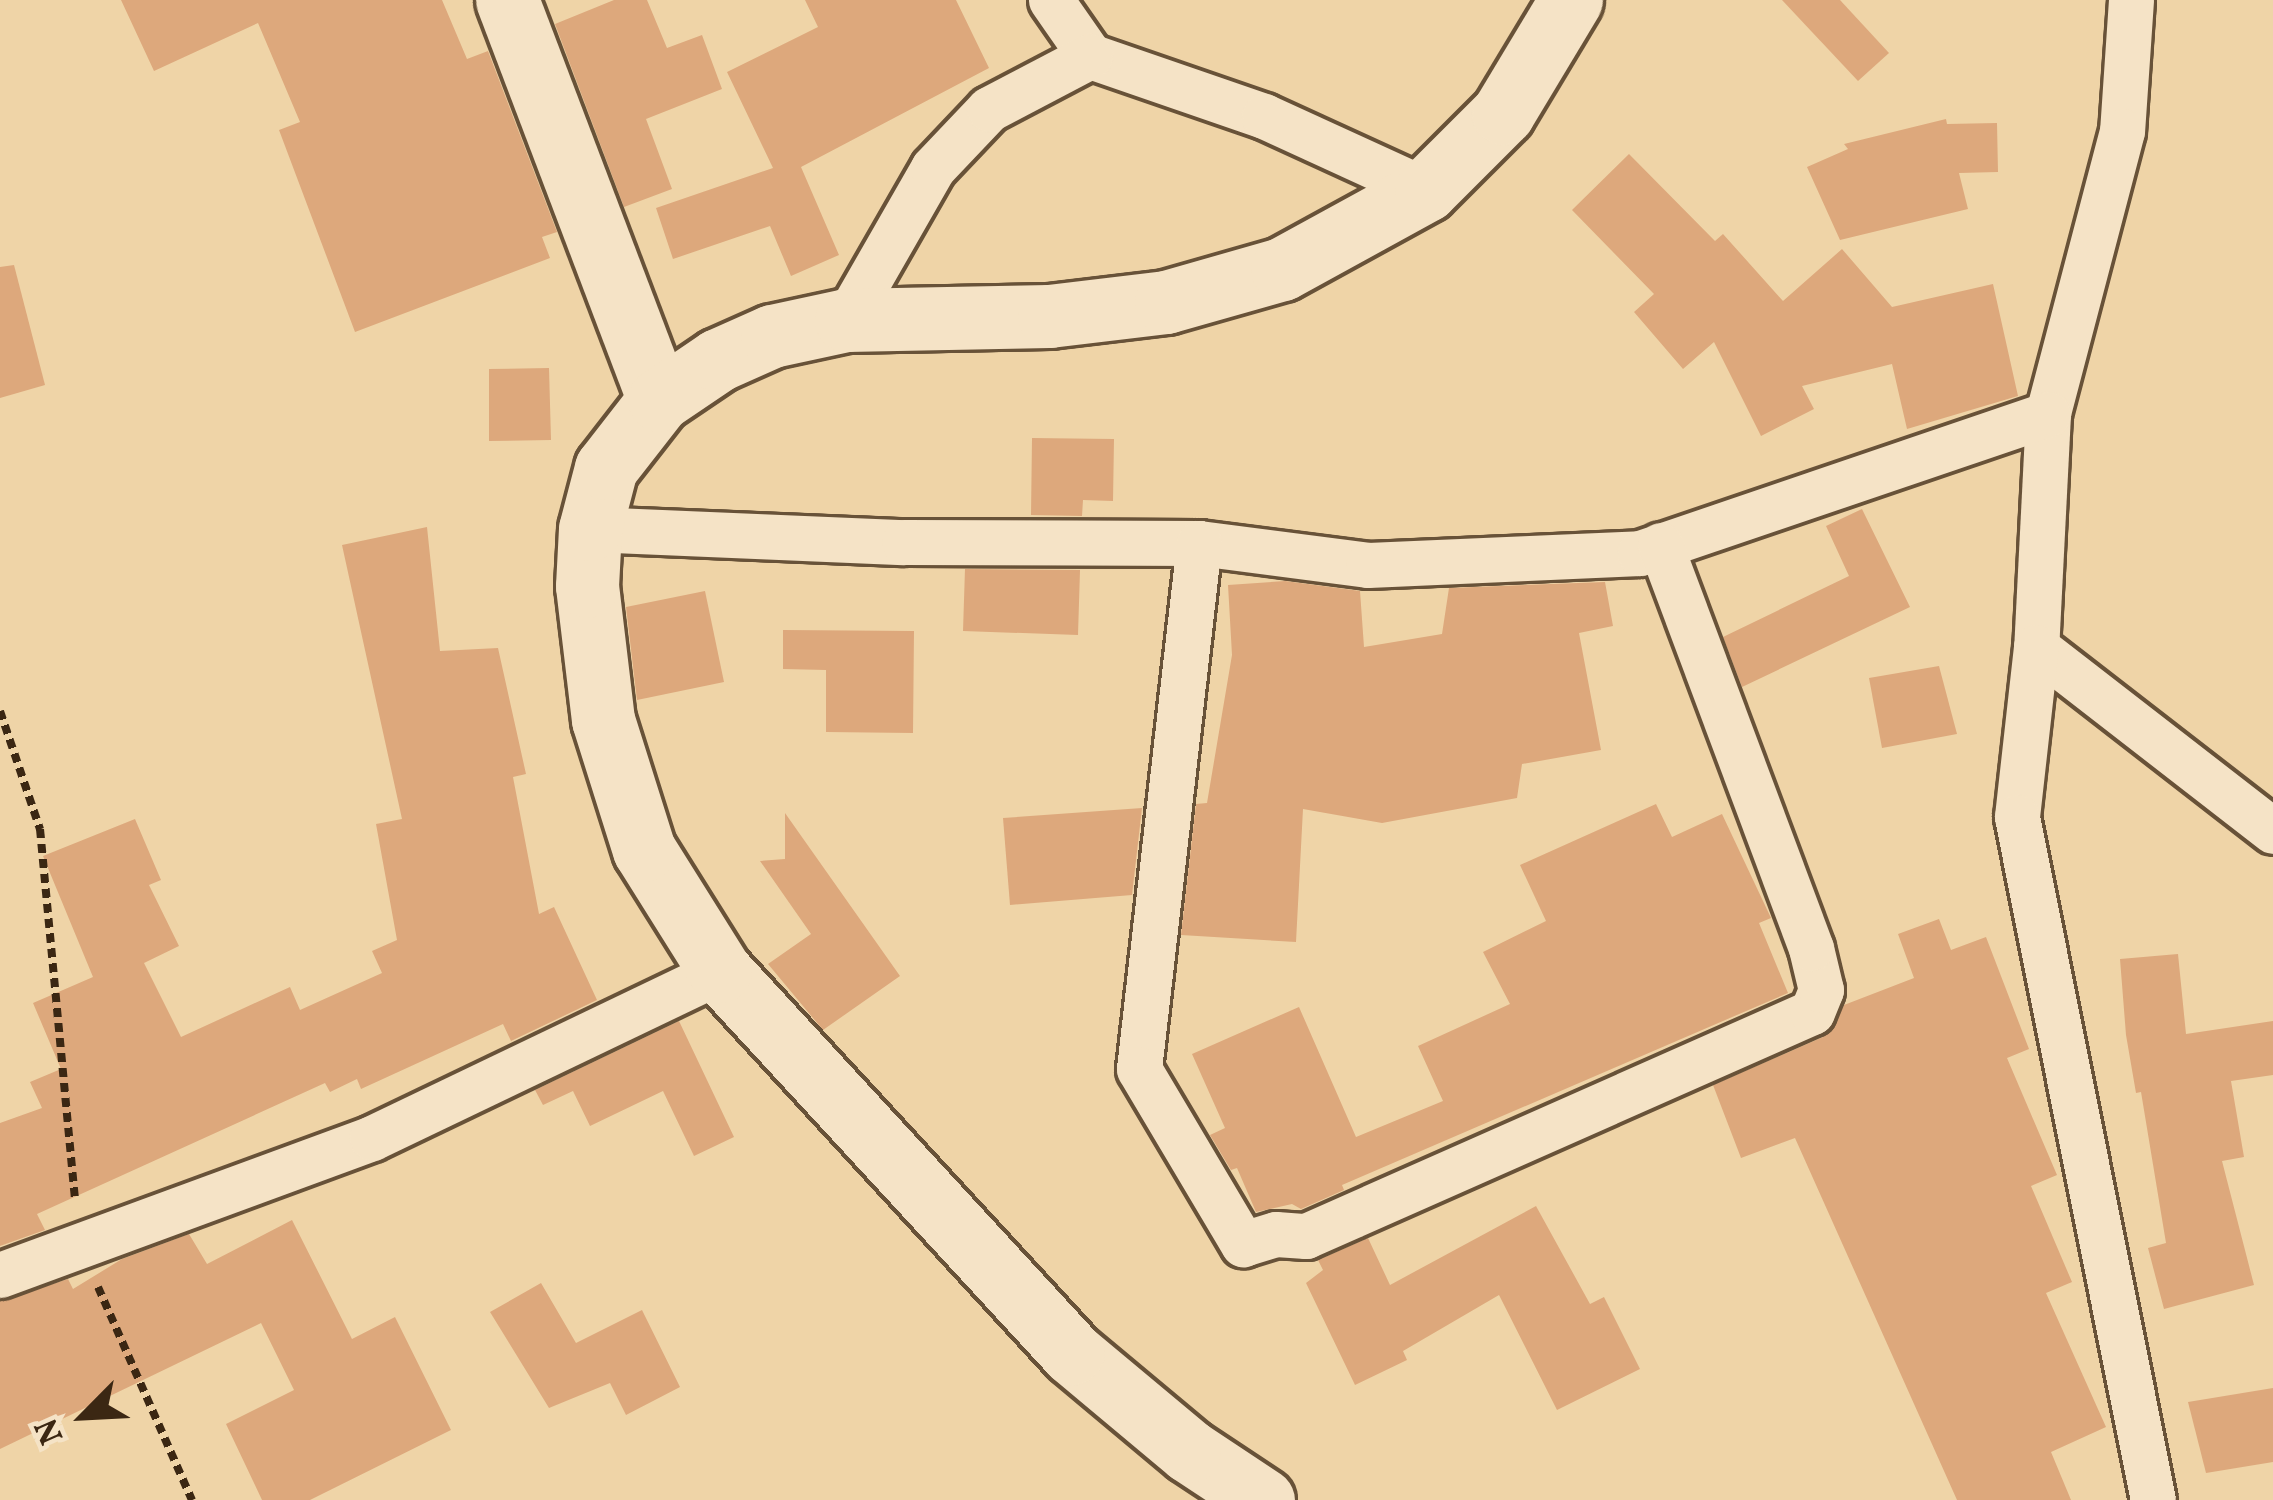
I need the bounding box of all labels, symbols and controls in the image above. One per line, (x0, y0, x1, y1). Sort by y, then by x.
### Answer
north arrow (24, 1356, 144, 1476)
text: N (25, 1410, 77, 1451)

